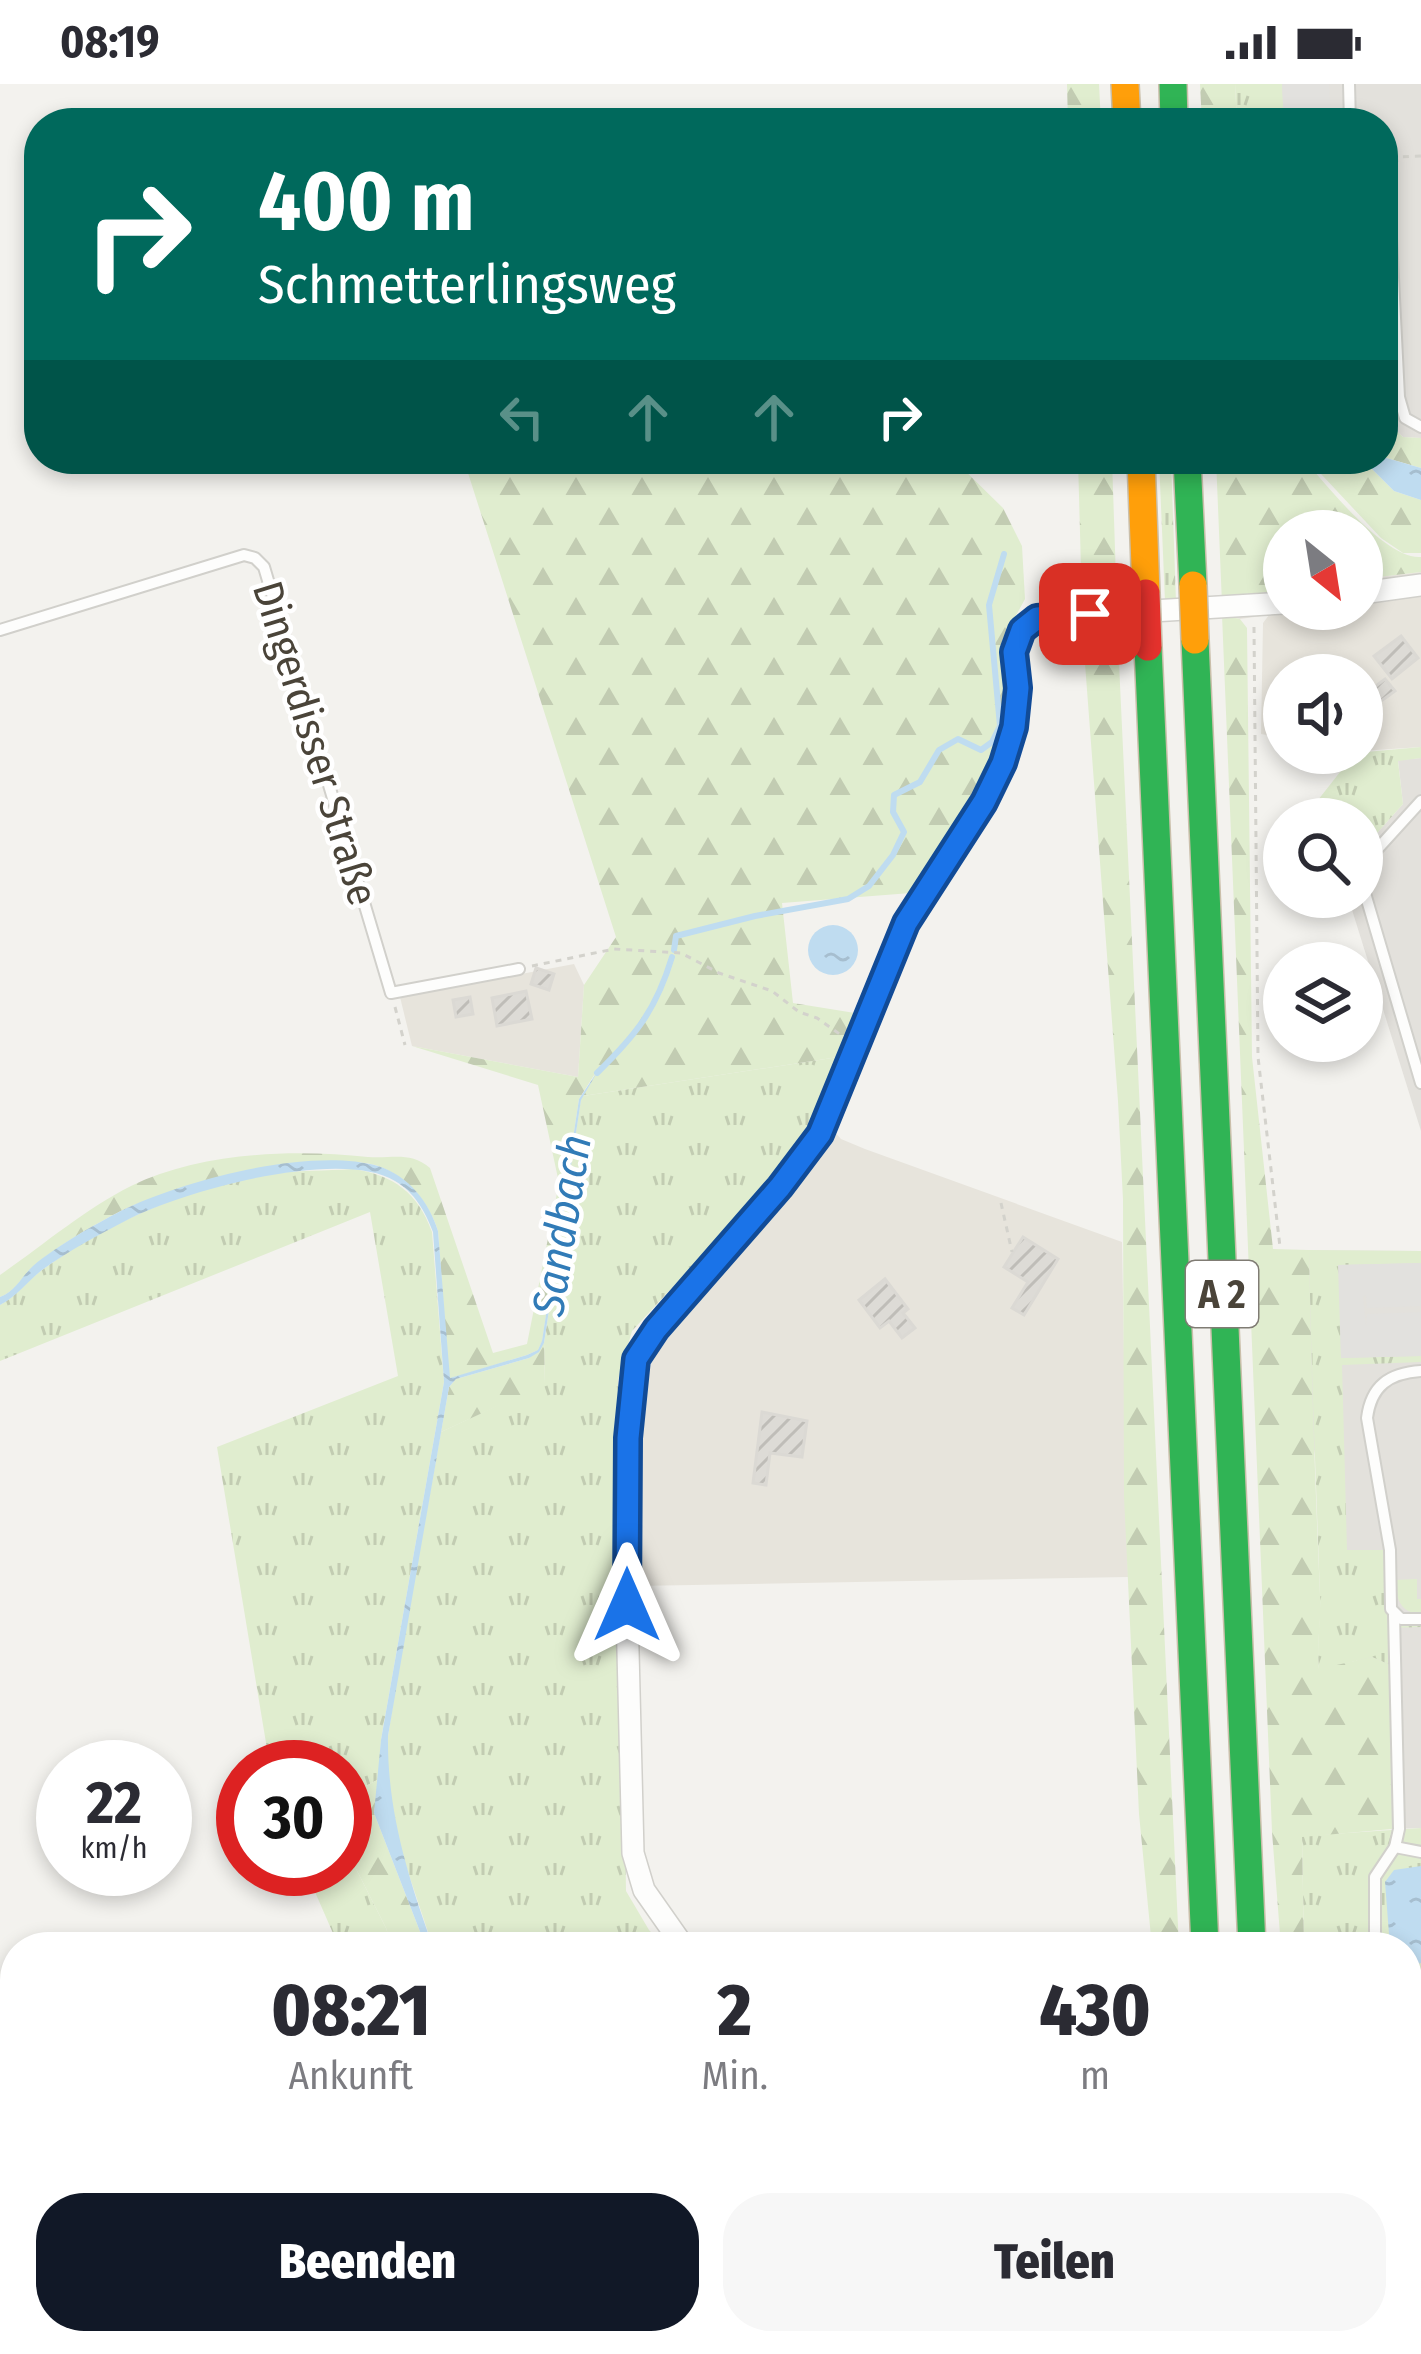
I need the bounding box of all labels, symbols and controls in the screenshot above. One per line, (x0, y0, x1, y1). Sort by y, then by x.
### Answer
text: 08:19 (60, 15, 159, 69)
text: 400 m (258, 151, 474, 252)
icon: right (60, 156, 216, 312)
text: Schmetterlingsweg (258, 253, 676, 317)
icon: left (489, 384, 555, 450)
icon: ahead (615, 384, 681, 450)
icon: ahead (741, 384, 807, 450)
icon: right (867, 384, 933, 450)
north arrow (1263, 510, 1383, 630)
map controls (1263, 510, 1383, 1062)
pin (1039, 563, 1141, 665)
street label: Dingerdisser Straße (242, 575, 388, 911)
icon: arrive (1057, 581, 1123, 647)
button: sound (1263, 654, 1383, 774)
button: search (1263, 798, 1383, 918)
button: layers (1263, 942, 1383, 1062)
water label: Sandbach (521, 1131, 603, 1321)
road number: A 2 (1186, 1261, 1258, 1327)
position arrow (564, 1542, 690, 1668)
speed limit sign: 30 (216, 1740, 372, 1896)
text: 22 (86, 1767, 142, 1839)
text: km/h (81, 1830, 147, 1866)
text: 08:21 (271, 1968, 430, 2054)
text: 2 (718, 1968, 752, 2054)
text: 430 (1039, 1968, 1151, 2054)
text: Ankunft (288, 2053, 413, 2099)
text: Min. (702, 2053, 768, 2099)
text: m (1080, 2053, 1110, 2099)
button: Beenden (36, 2193, 699, 2331)
button: Teilen (723, 2193, 1386, 2331)

